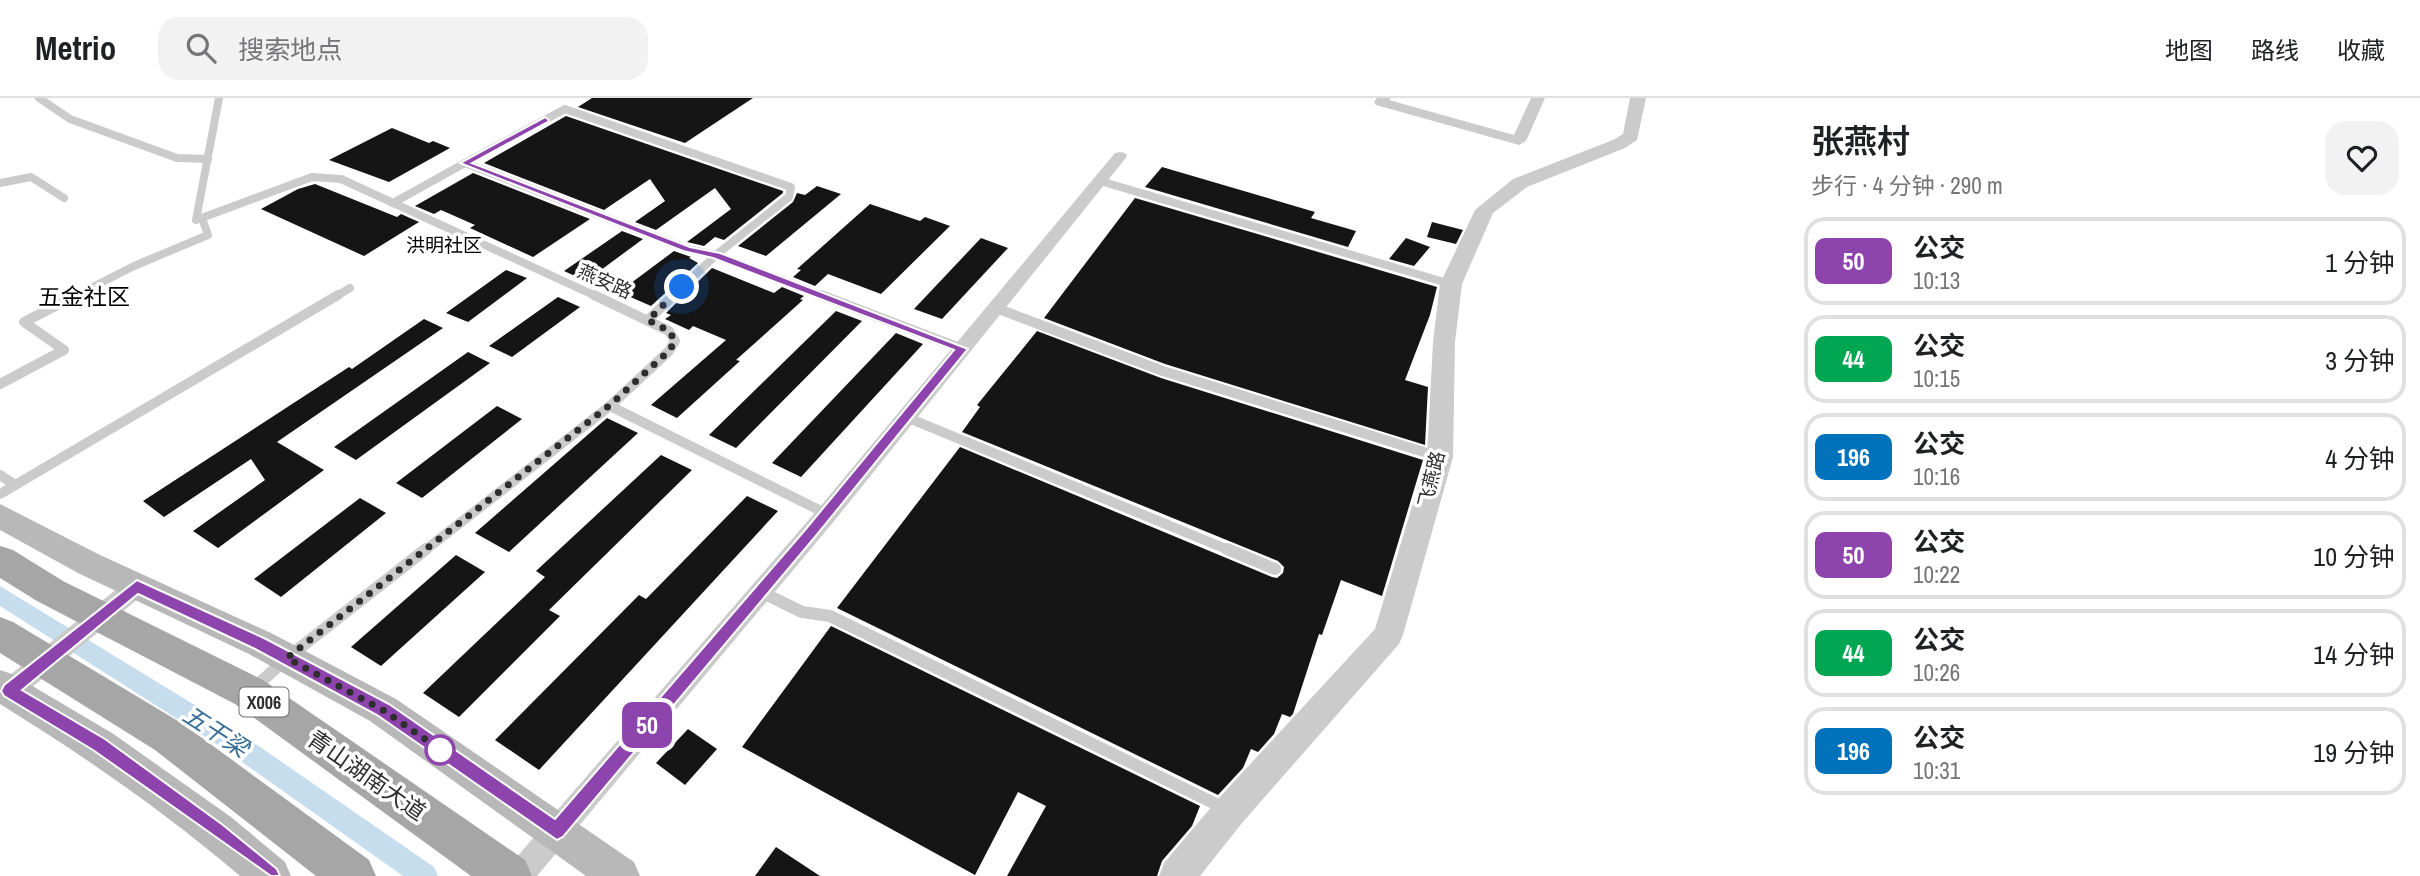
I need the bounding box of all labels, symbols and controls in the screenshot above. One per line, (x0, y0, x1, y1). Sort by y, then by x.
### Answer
search box (158, 17, 648, 80)
text: Metrio (35, 26, 116, 70)
icon: search (182, 29, 220, 67)
text: 搜索地点 (238, 32, 342, 67)
text: 地图 (2165, 34, 2213, 66)
text: 路线 (2251, 34, 2299, 66)
text: 收藏 (2337, 34, 2385, 66)
text: 张燕村 (1811, 119, 1910, 163)
button: heart (2325, 121, 2399, 195)
text: 步行 · 4 分钟 · 290 m (1811, 170, 2003, 201)
text: 公交 (1913, 230, 1965, 265)
district label: 洪明社区 (406, 232, 482, 258)
text: 50 (1843, 245, 1864, 277)
text: 1 分钟 (2325, 245, 2395, 280)
street label: 燕安路 (574, 258, 636, 304)
text: 10:13 (1913, 265, 1960, 296)
your location (664, 269, 699, 304)
district label: 五金社区 (38, 281, 130, 312)
text: 公交 (1913, 328, 1965, 363)
text: 44 (1843, 343, 1864, 375)
text: 3 分钟 (2325, 343, 2395, 378)
text: 10:15 (1913, 363, 1960, 394)
text: 公交 (1913, 426, 1965, 461)
text: 196 (1837, 441, 1870, 473)
text: 4 分钟 (2325, 441, 2395, 476)
street label: 飞燕路 (1411, 448, 1451, 510)
text: 10:16 (1913, 461, 1960, 492)
text: 公交 (1913, 524, 1965, 559)
text: 50 (1843, 539, 1864, 571)
text: 10 分钟 (2313, 539, 2395, 574)
text: 10:22 (1913, 559, 1960, 590)
text: 公交 (1913, 622, 1965, 657)
text: 44 (1843, 637, 1864, 669)
text: 14 分钟 (2313, 637, 2395, 672)
text: 10:26 (1913, 657, 1960, 688)
road number: X006 (240, 688, 288, 716)
water label: 五干梁 (177, 698, 257, 765)
line badge: 50 (616, 702, 678, 748)
text: 50 (636, 709, 658, 741)
text: 公交 (1913, 720, 1965, 755)
street label: 青山湖南大道 (302, 723, 432, 827)
unlabelled marker (425, 735, 455, 765)
text: 196 (1837, 735, 1870, 767)
text: 19 分钟 (2313, 735, 2395, 770)
text: 10:31 (1913, 755, 1960, 786)

